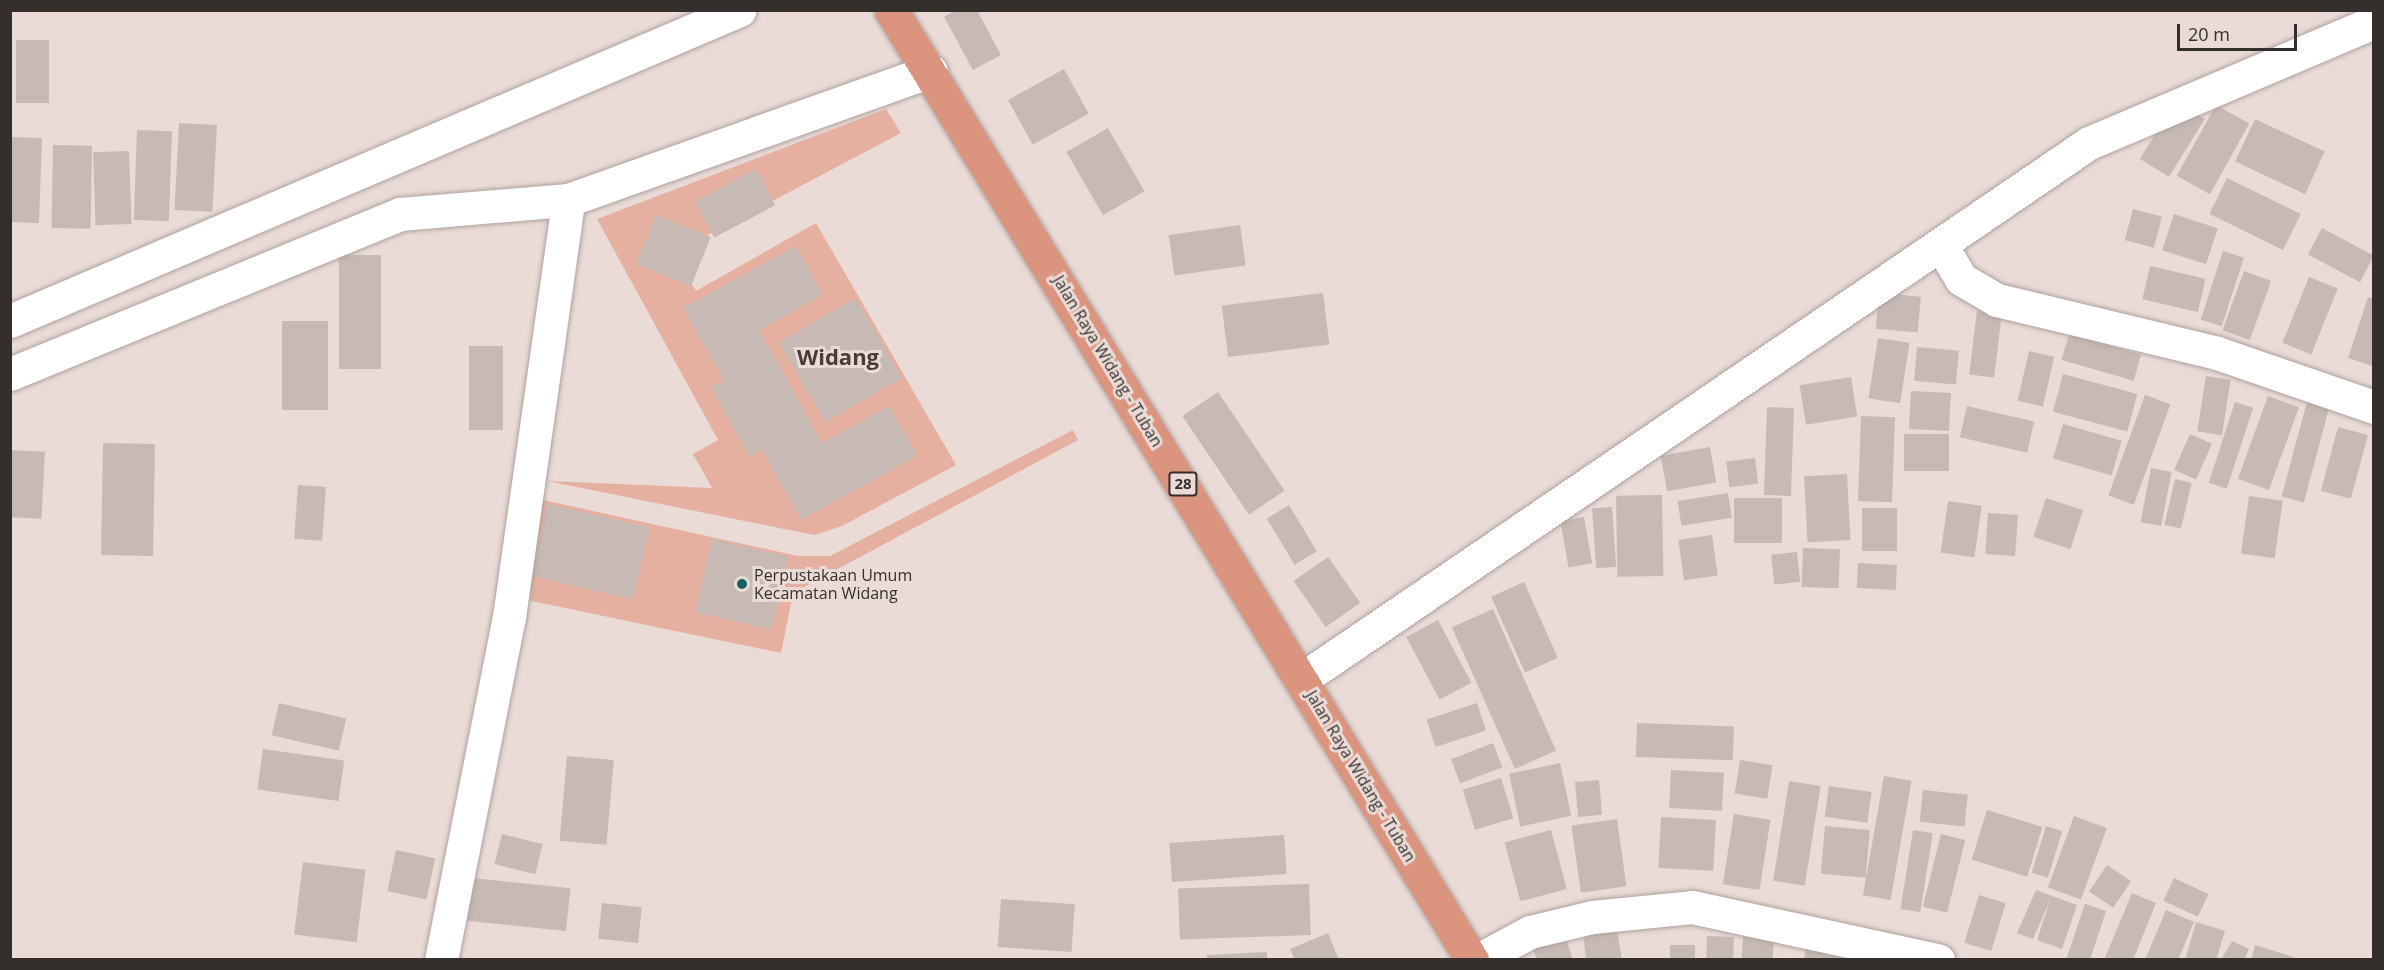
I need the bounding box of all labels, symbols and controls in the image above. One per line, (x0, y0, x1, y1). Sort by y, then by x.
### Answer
scale bar (2180, 12, 2300, 50)
text: 20 m (2188, 22, 2230, 46)
street label: Jalan Raya Widang - Tuban (1049, 272, 1167, 450)
district label: Widang (797, 344, 879, 370)
road number: 28 (1168, 472, 1198, 496)
place label: Perpustakaan Umum Kecamatan Widang (754, 565, 912, 603)
marker: Perpustakaan Umum Kecamatan Widang (735, 577, 749, 591)
street label: Jalan Raya Widang - Tuban (1302, 687, 1420, 865)

